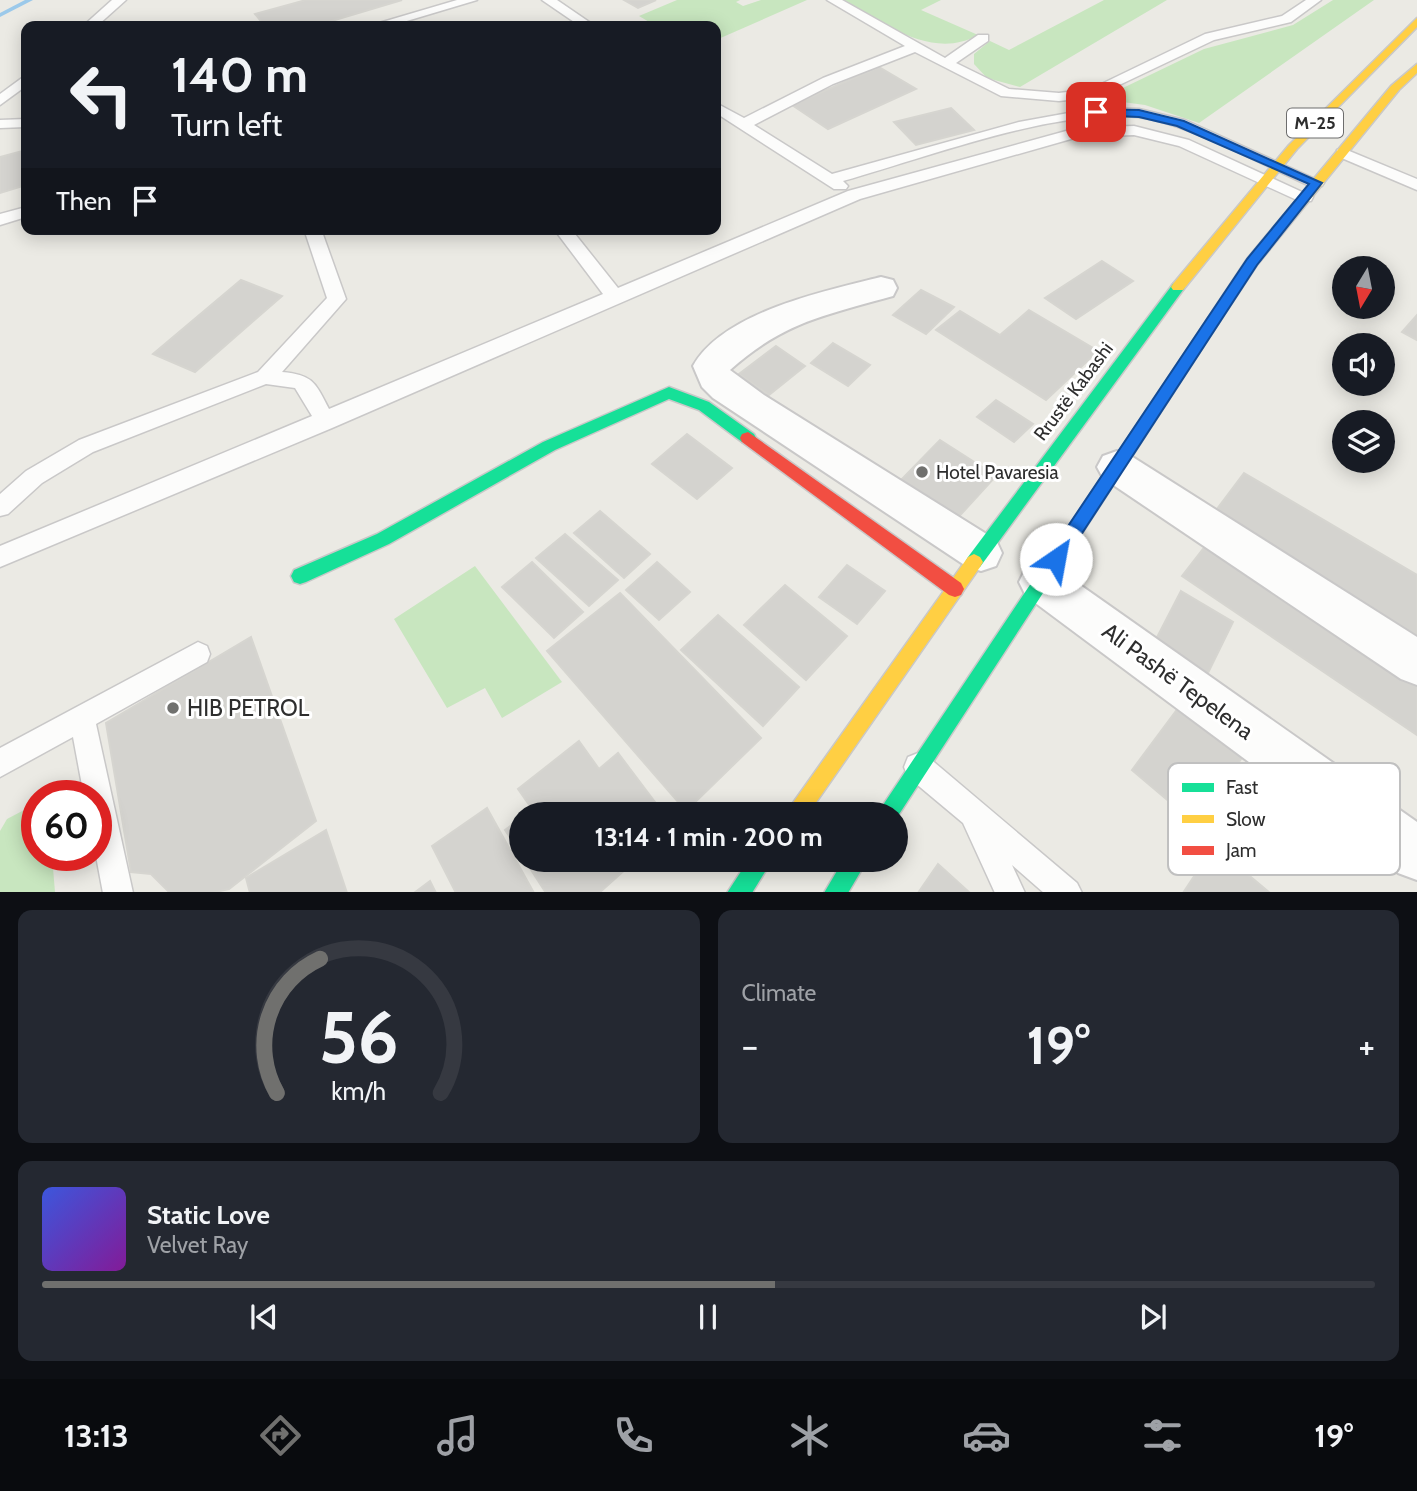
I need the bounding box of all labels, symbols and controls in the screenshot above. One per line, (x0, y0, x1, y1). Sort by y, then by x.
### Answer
text: 140 m (171, 45, 308, 104)
icon: left (56, 49, 147, 140)
pin (1066, 82, 1126, 142)
icon: arrive (1077, 93, 1115, 131)
text: Turn left (171, 105, 282, 144)
road number: M-25 (1287, 109, 1343, 138)
icon: arrive (126, 182, 164, 220)
text: Then (56, 185, 112, 217)
north arrow (1332, 256, 1395, 318)
map controls (1332, 256, 1395, 473)
button: sound (1332, 333, 1395, 396)
street label: Rrustë Kabashi (1029, 338, 1118, 445)
button: layers (1332, 410, 1395, 473)
place label: Hotel Pavaresia (936, 461, 1059, 484)
marker: Hotel Pavaresia (914, 464, 930, 480)
position arrow (1019, 522, 1093, 596)
street label: Ali Pashë Tepelena (1097, 617, 1259, 745)
place label: HIB PETROL (187, 694, 310, 722)
marker: HIB PETROL (165, 700, 181, 716)
legend (1168, 763, 1400, 875)
text: Fast (1226, 776, 1259, 799)
speed limit sign: 60 (21, 780, 112, 871)
text: Slow (1226, 808, 1266, 831)
text: 13:14 · 1 min · 200 m (594, 821, 823, 853)
text: Jam (1225, 839, 1256, 862)
text: Climate (742, 979, 816, 1007)
text: 56 (319, 993, 399, 1081)
text: 19° (1027, 1014, 1090, 1077)
text: − (742, 1022, 758, 1069)
text: + (1358, 1022, 1375, 1069)
text: km/h (331, 1075, 386, 1105)
text: Static Love (147, 1199, 270, 1231)
text: Velvet Ray (147, 1231, 248, 1259)
icon: previous (245, 1298, 283, 1336)
icon: pause (689, 1298, 727, 1336)
icon: next (1134, 1298, 1172, 1336)
icon: directions (256, 1411, 305, 1460)
icon: music (433, 1411, 482, 1460)
icon: phone (609, 1411, 658, 1460)
icon: climate (785, 1411, 834, 1460)
icon: car (962, 1411, 1011, 1460)
icon: filters (1138, 1411, 1187, 1460)
text: 13:13 (64, 1416, 129, 1455)
text: 19° (1314, 1416, 1353, 1455)

